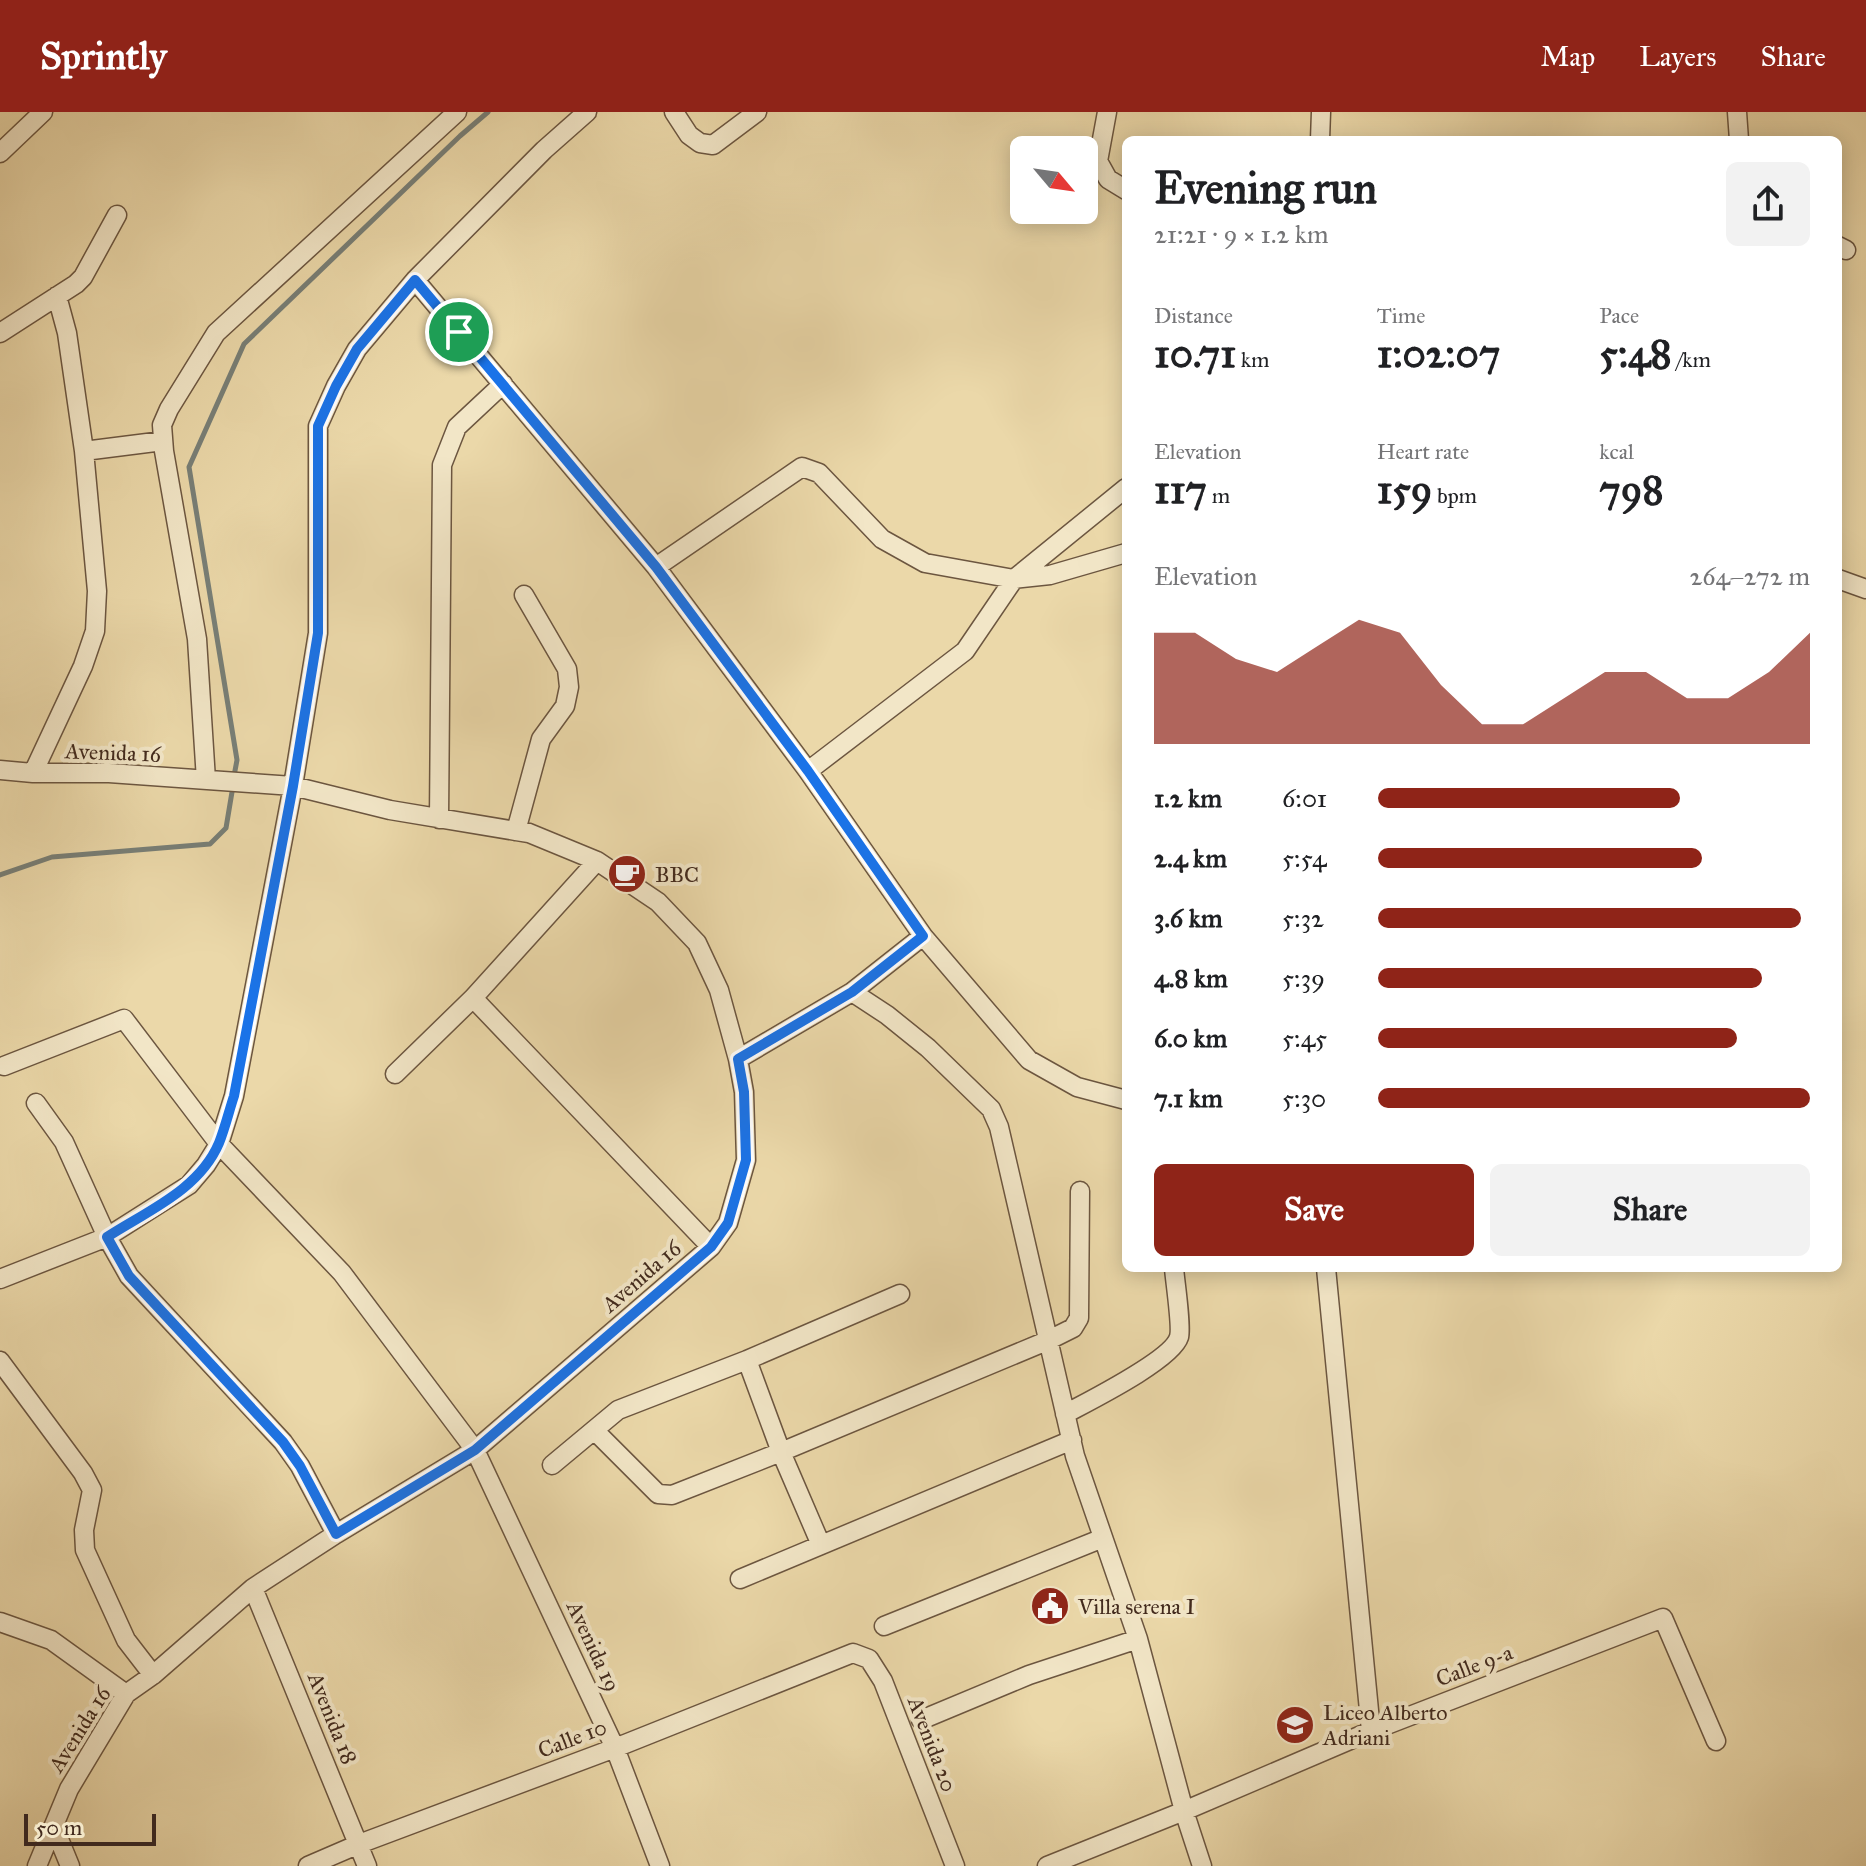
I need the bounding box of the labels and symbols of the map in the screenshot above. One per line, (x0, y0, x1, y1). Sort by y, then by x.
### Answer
north arrow (1010, 136, 1098, 224)
pin (425, 298, 493, 366)
street label: Avenida 16 (63, 737, 162, 768)
cafe icon: BBC (606, 853, 648, 895)
place label: BBC (655, 861, 699, 888)
street label: Avenida 16 (595, 1234, 687, 1319)
public building icon: Villa serena I (1029, 1585, 1071, 1627)
place label: Villa serena I (1077, 1593, 1195, 1620)
street label: Avenida 19 (560, 1596, 626, 1696)
street label: Calle 9-a (1432, 1638, 1517, 1692)
street label: Avenida 18 (302, 1667, 363, 1768)
street label: Avenida 16 (42, 1681, 117, 1778)
street label: Avenida 20 (902, 1692, 963, 1796)
place label: Liceo Alberto Adriani (1322, 1699, 1448, 1751)
school or university icon: Liceo Alberto Adriani (1274, 1704, 1316, 1746)
street label: Calle 10 (534, 1713, 610, 1764)
scale bar (24, 1810, 156, 1846)

